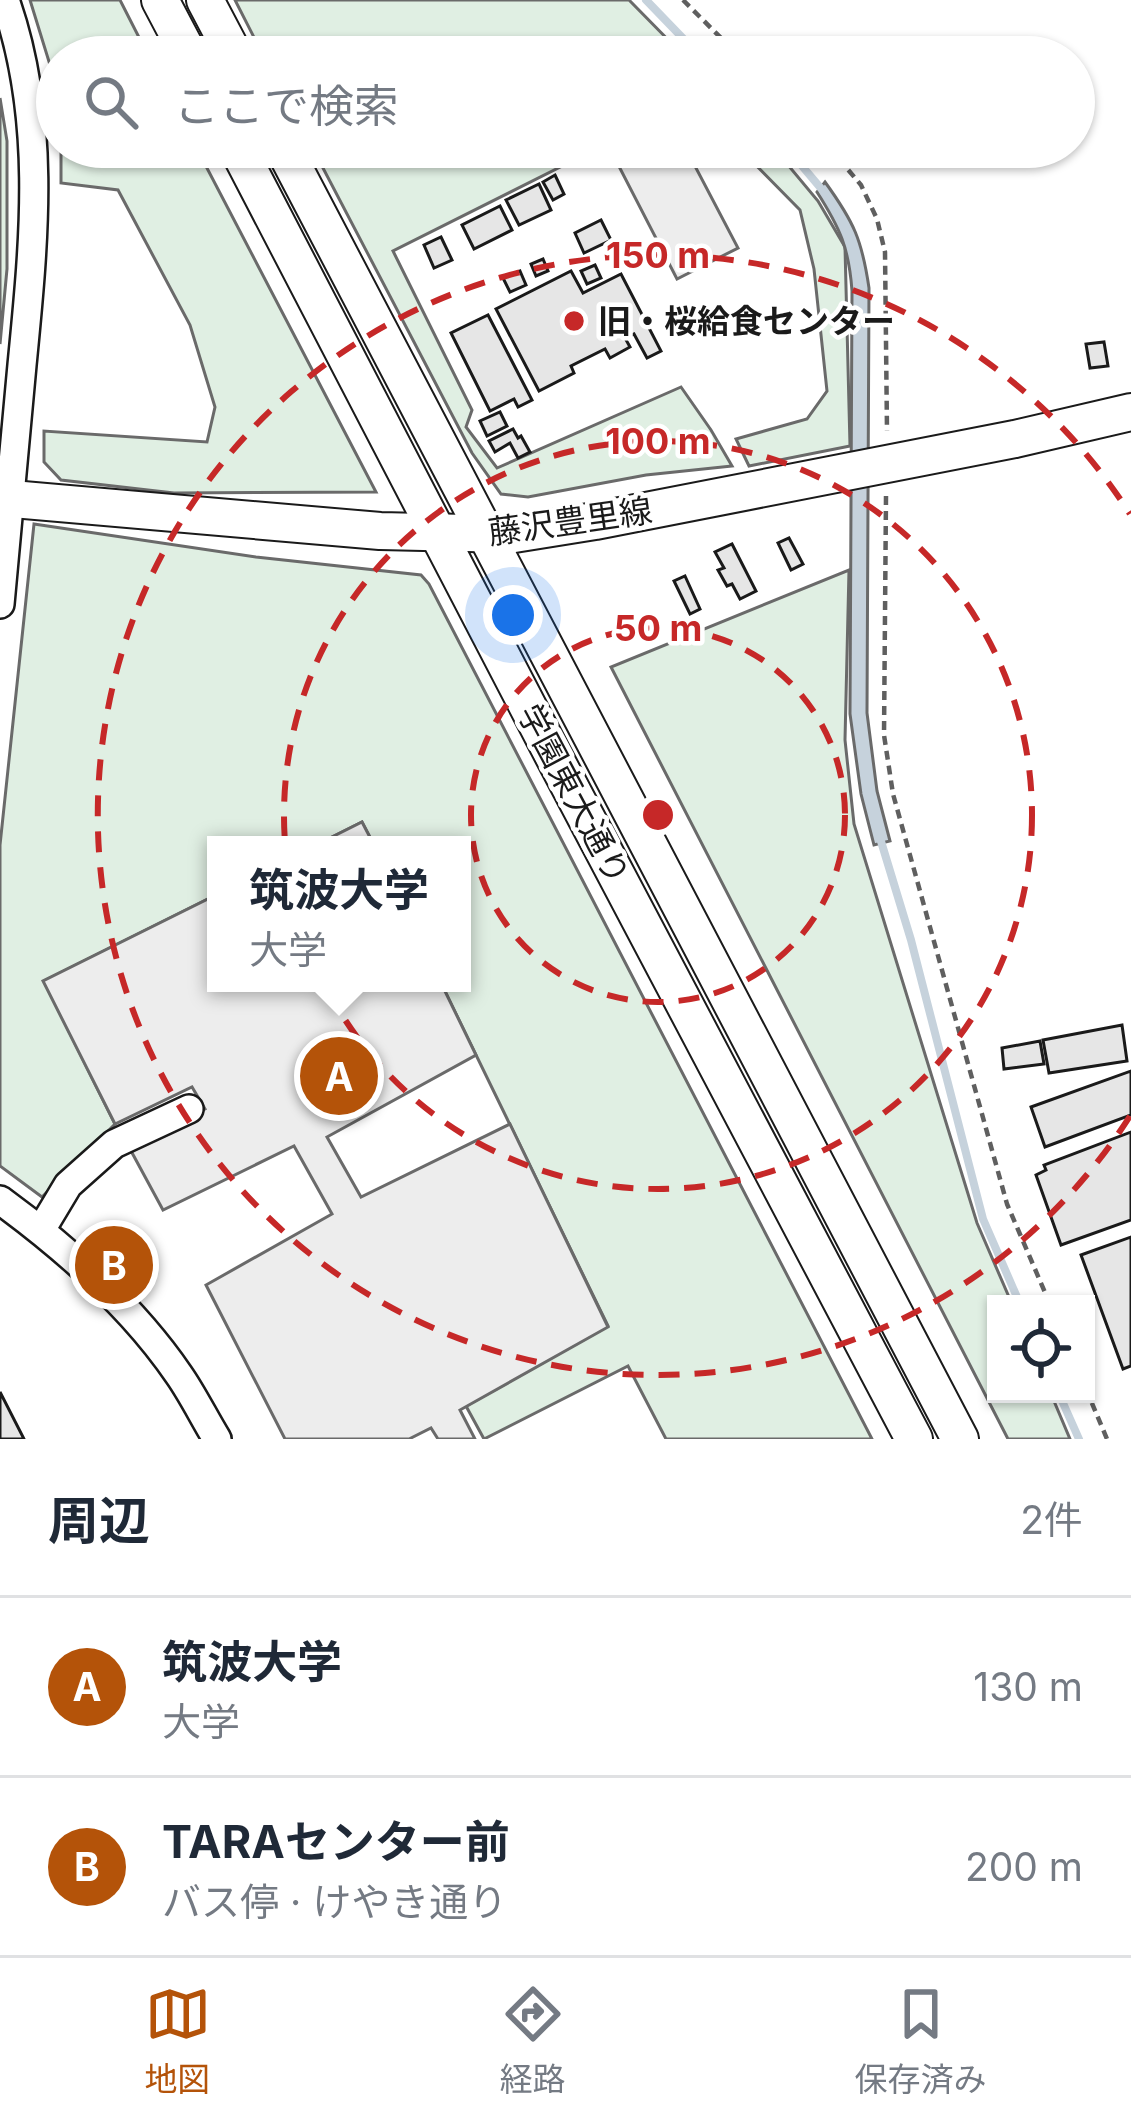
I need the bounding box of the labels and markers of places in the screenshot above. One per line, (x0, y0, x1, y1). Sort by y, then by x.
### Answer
place label: 旧・桜給食センター (598, 301, 895, 341)
marker: 旧・桜給食センター (561, 308, 587, 334)
centre of rings (637, 794, 679, 836)
pin: A (300, 1031, 378, 1121)
pin: B (75, 1220, 153, 1310)

